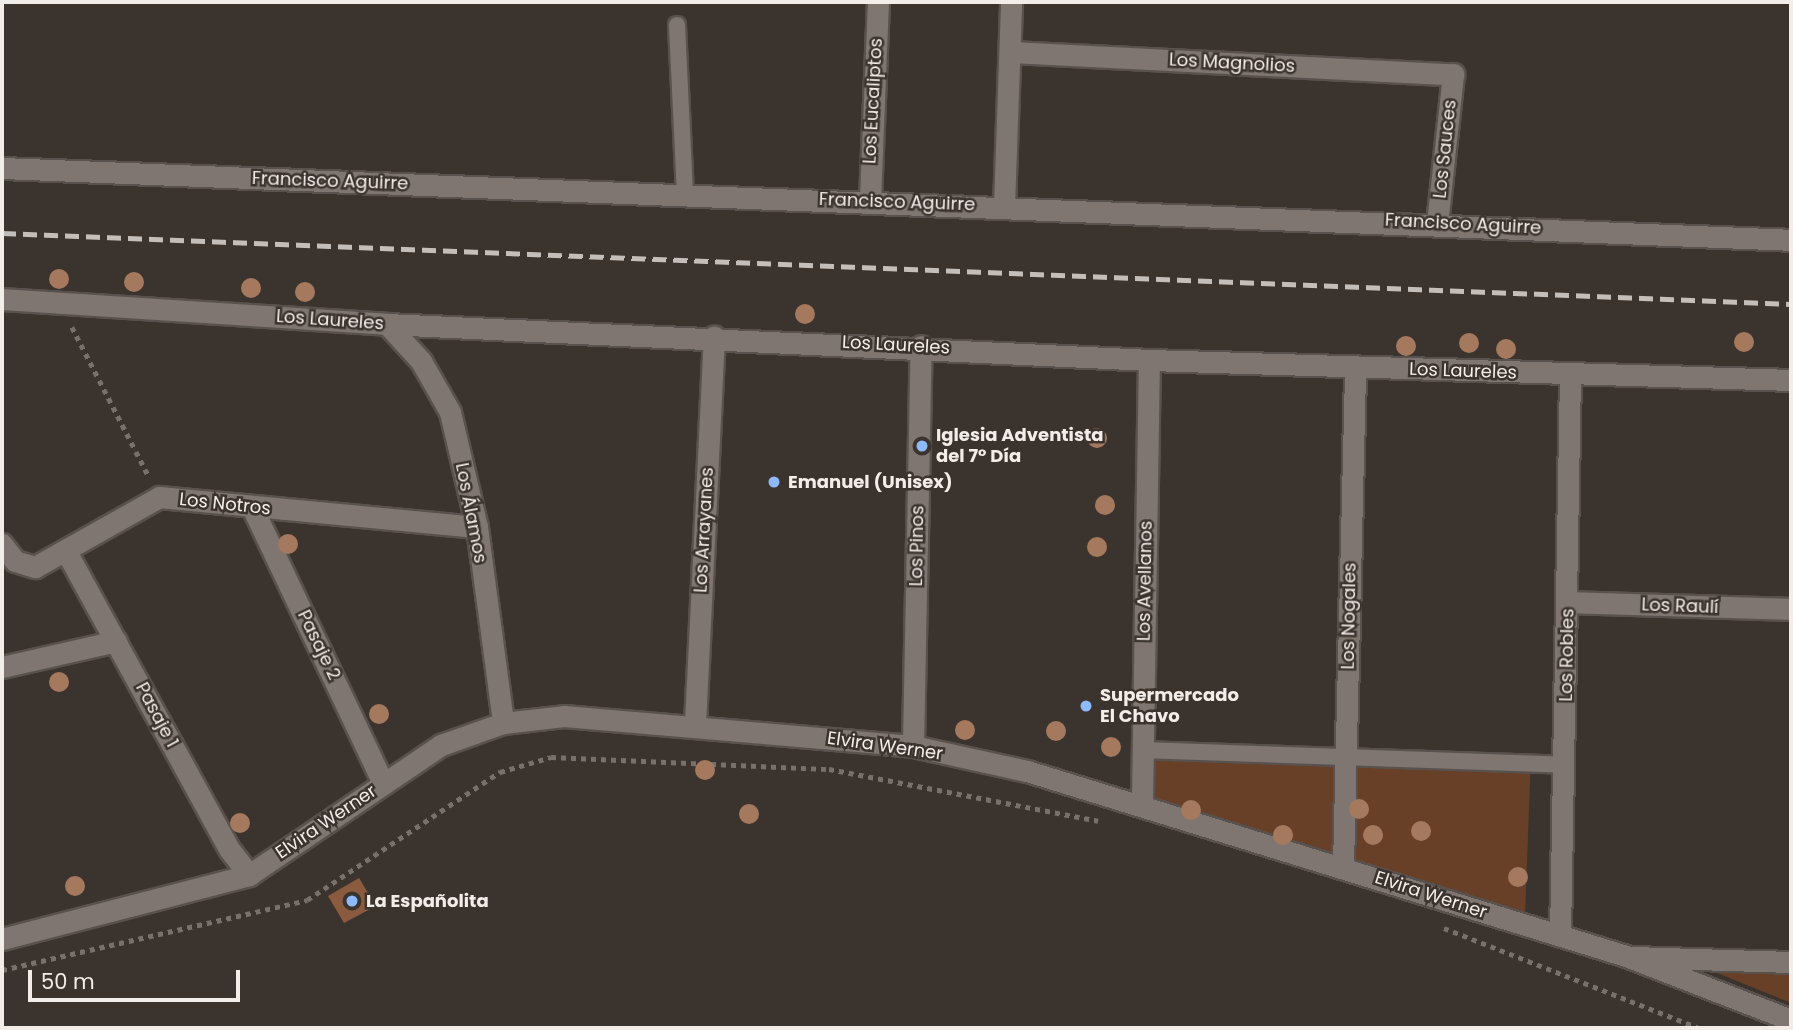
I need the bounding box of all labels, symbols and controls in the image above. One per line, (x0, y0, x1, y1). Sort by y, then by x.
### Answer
street label: Los Eucaliptos (859, 38, 887, 164)
street label: Los Magnolios (1168, 49, 1296, 77)
street label: Los Sauces (1429, 99, 1461, 199)
street label: Francisco Aguirre (252, 167, 408, 195)
street label: Francisco Aguirre (819, 188, 975, 216)
street label: Francisco Aguirre (1384, 209, 1542, 239)
street label: Los Laureles (275, 305, 385, 335)
street label: Los Laureles (842, 331, 950, 359)
street label: Los Laureles (1409, 358, 1517, 384)
place label: Iglesia Adventista del 7° Día (936, 425, 1103, 467)
marker: Iglesia Adventista del 7° Día (914, 438, 930, 454)
street label: Los Álamos (451, 461, 491, 565)
street label: Los Arrayanes (690, 467, 718, 593)
place label: Emanuel (Unisex) (788, 471, 953, 493)
marker: Emanuel (Unisex) (766, 474, 782, 490)
street label: Los Notros (178, 488, 272, 520)
street label: Los Pinos (905, 505, 929, 587)
street label: Los Avellanos (1133, 521, 1157, 641)
street label: Los Nogales (1337, 562, 1361, 670)
street label: Los Raulí (1641, 594, 1719, 618)
street label: Pasaje 2 (293, 607, 345, 683)
street label: Los Robles (1555, 608, 1579, 702)
street label: Pasaje 1 (131, 679, 183, 751)
place label: Supermercado El Chavo (1100, 685, 1239, 728)
marker: Supermercado El Chavo (1078, 698, 1094, 714)
street label: Elvira Werner (826, 727, 944, 765)
street label: Elvira Werner (272, 780, 380, 864)
street label: Elvira Werner (1372, 867, 1490, 923)
place label: La Españolita (366, 890, 489, 912)
marker: La Españolita (344, 893, 360, 909)
scale bar (32, 956, 243, 1000)
text: 50 m (41, 967, 95, 996)

